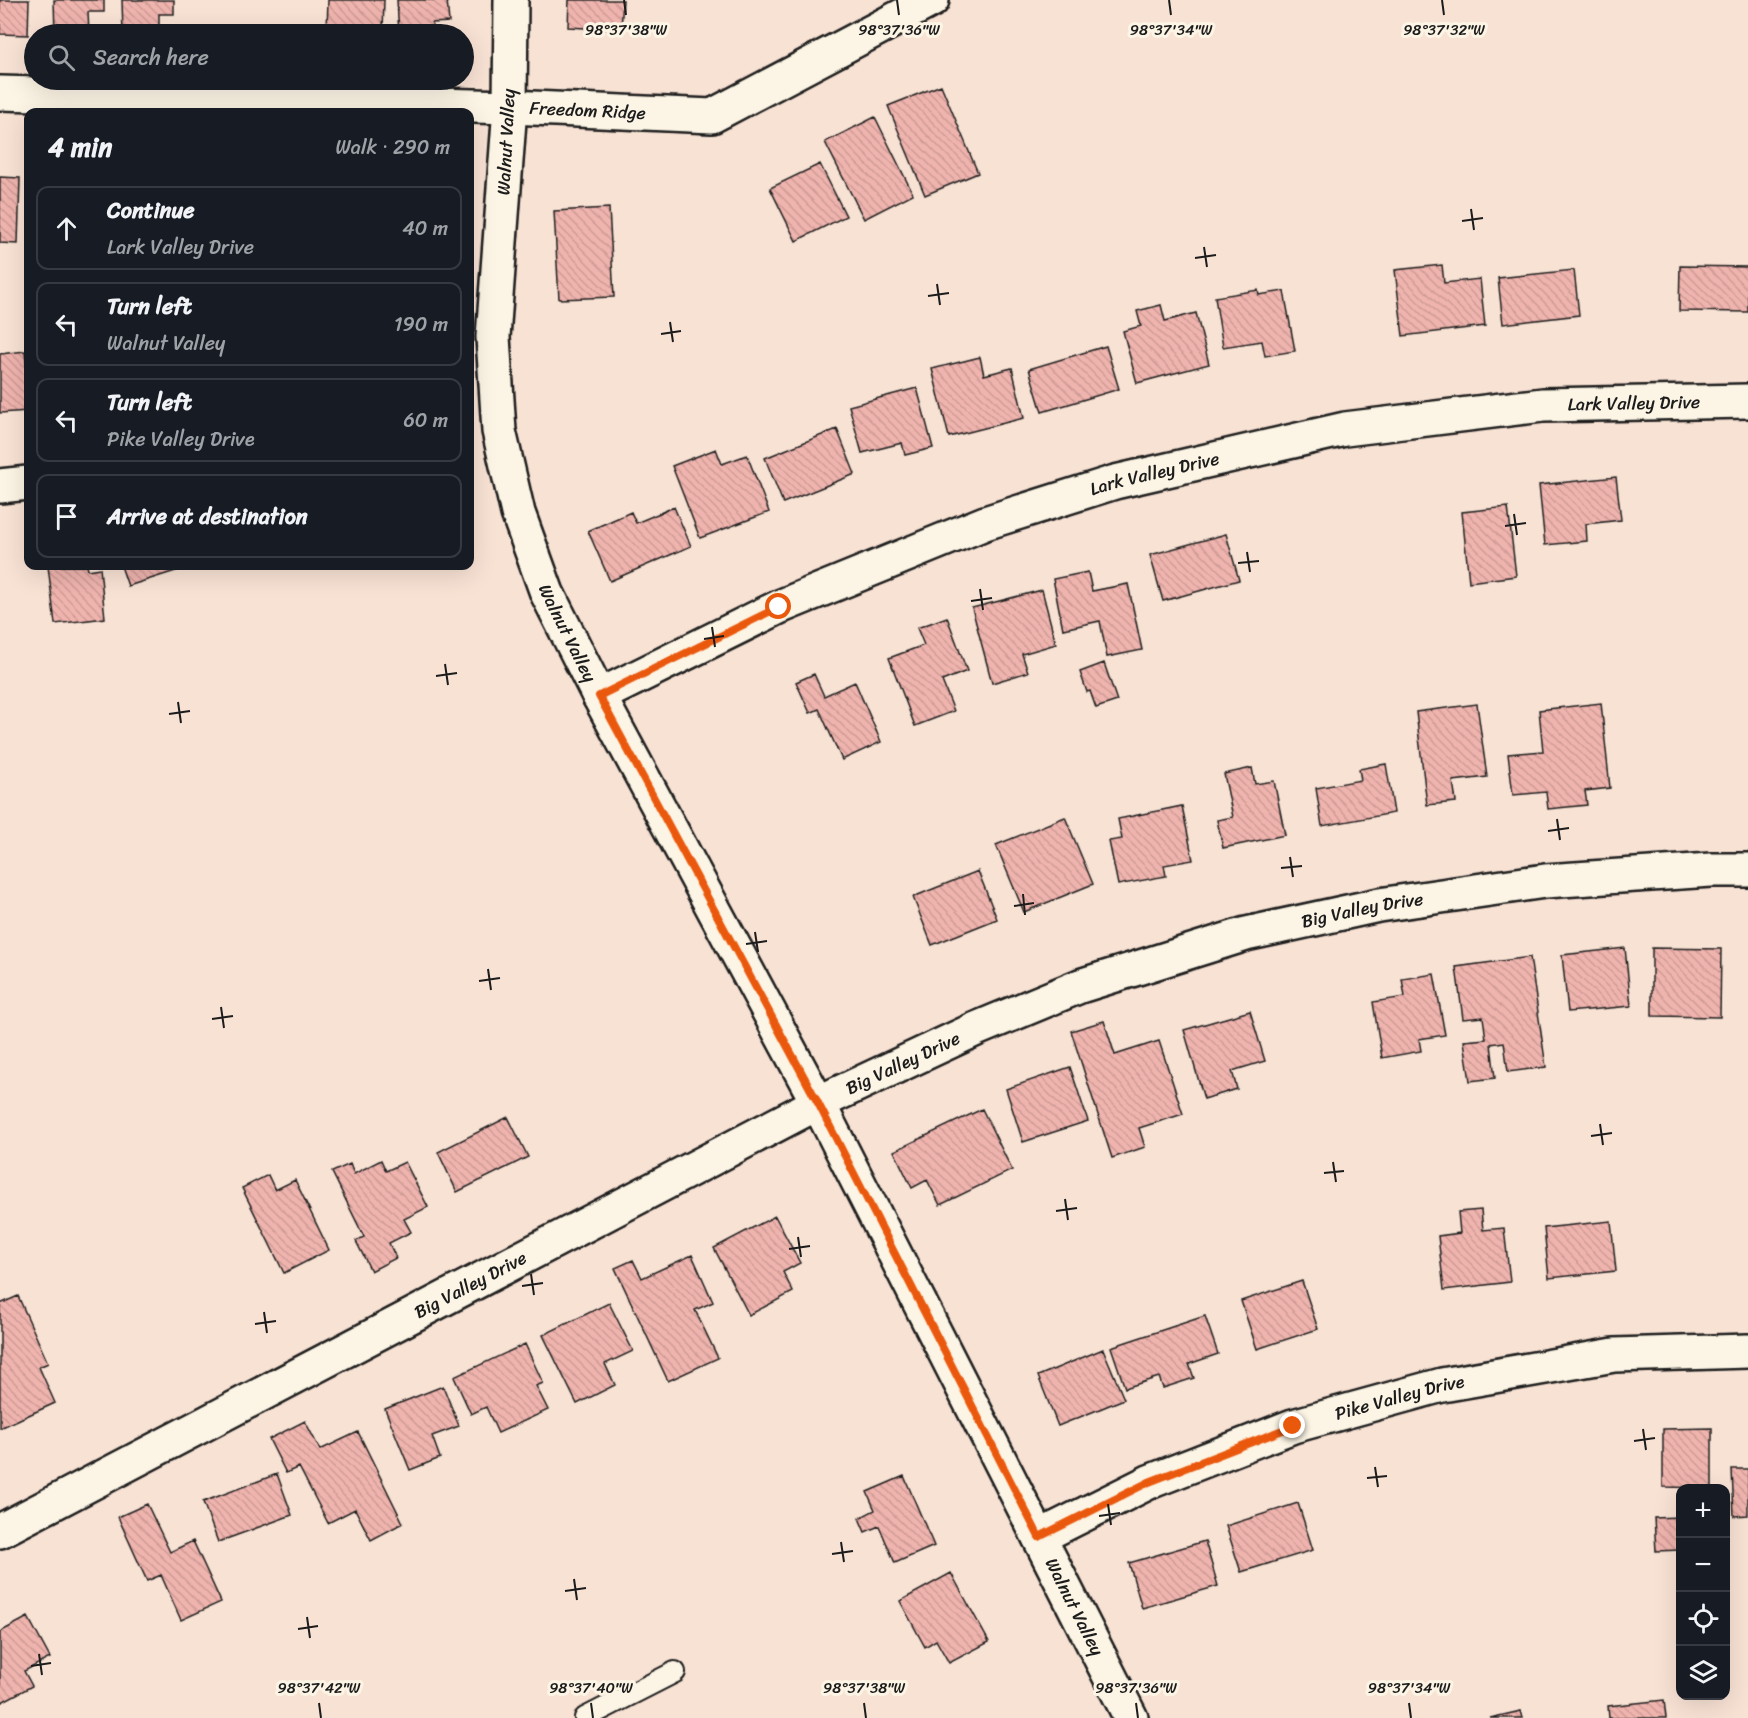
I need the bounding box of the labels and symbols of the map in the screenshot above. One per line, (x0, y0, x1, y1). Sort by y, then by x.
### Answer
text: 98°37'38"W (585, 17, 667, 43)
text: 98°37'36"W (858, 17, 940, 43)
text: 98°37'34"W (1130, 17, 1213, 43)
text: 98°37'32"W (1403, 17, 1485, 43)
street label: Walnut Valley (487, 87, 525, 196)
street label: Freedom Ridge (529, 92, 647, 129)
street label: Lark Valley Drive (1567, 386, 1700, 421)
street label: Lark Valley Drive (1086, 442, 1223, 505)
street label: Walnut Valley (529, 580, 606, 689)
route start (765, 593, 791, 619)
street label: Big Valley Drive (1298, 883, 1425, 937)
street label: Big Valley Drive (840, 1023, 966, 1104)
street label: Big Valley Drive (408, 1242, 533, 1328)
street label: Pike Valley Drive (1331, 1365, 1467, 1430)
route end (1279, 1412, 1305, 1438)
street label: Walnut Valley (1036, 1552, 1113, 1662)
text: 98°37'42"W (278, 1675, 361, 1701)
text: 98°37'40"W (549, 1675, 633, 1701)
text: 98°37'38"W (823, 1675, 905, 1701)
text: 98°37'36"W (1095, 1675, 1177, 1701)
text: 98°37'34"W (1368, 1675, 1451, 1701)

